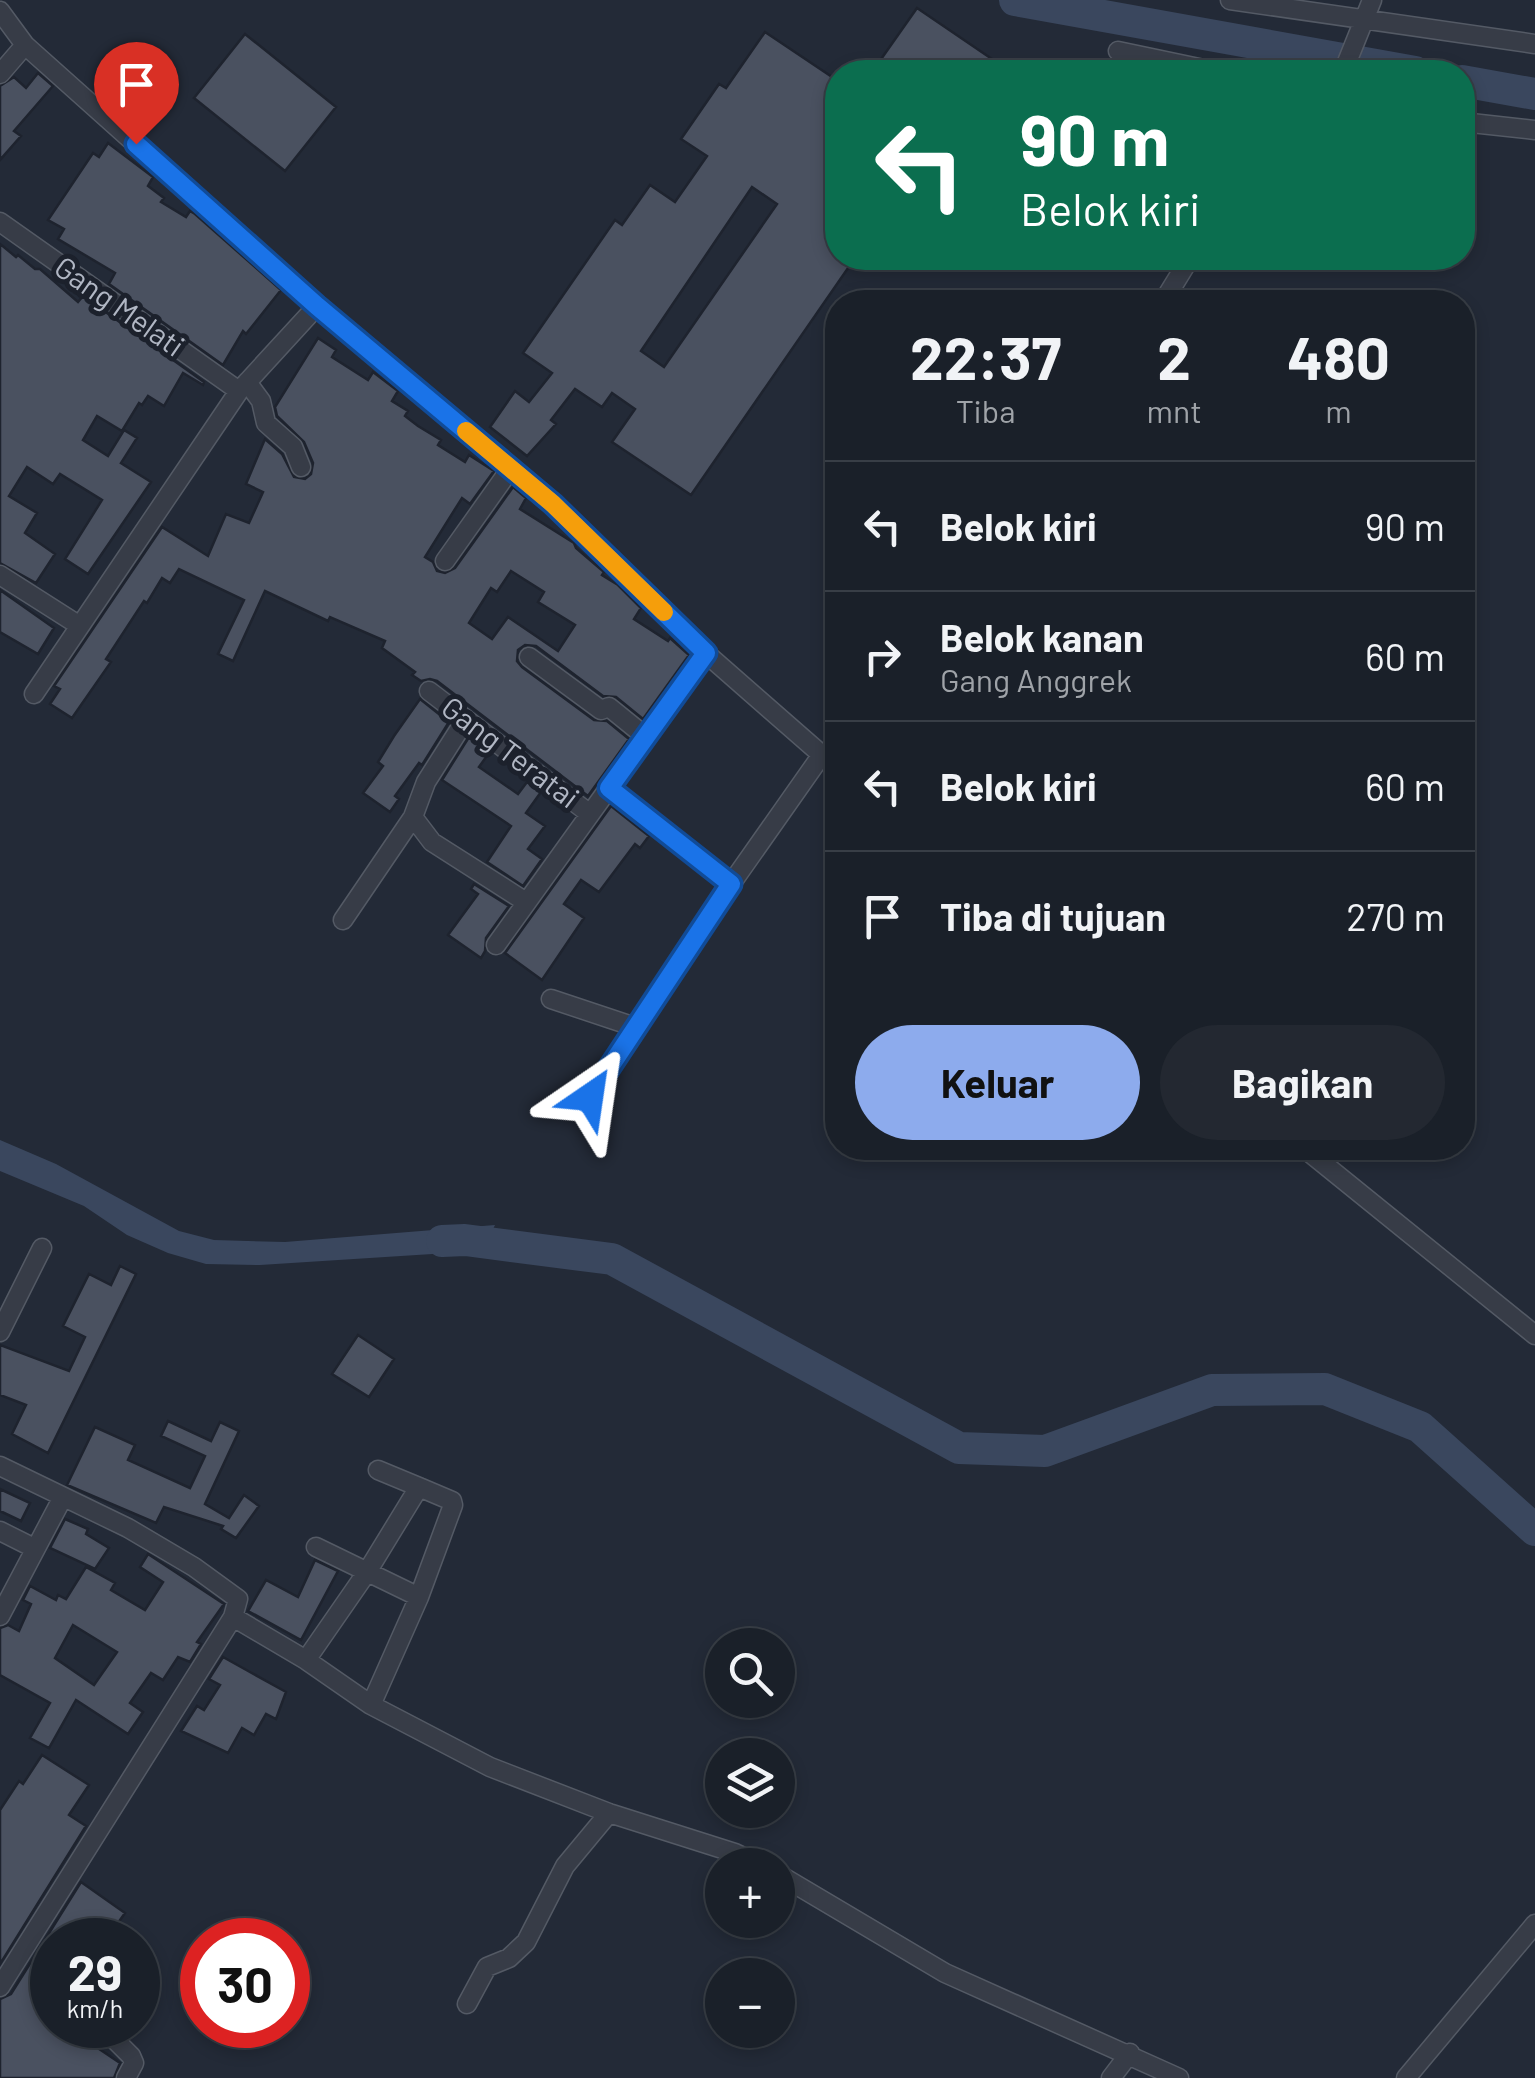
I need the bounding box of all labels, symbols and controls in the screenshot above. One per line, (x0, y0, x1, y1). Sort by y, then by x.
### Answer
pin (94, 42, 179, 145)
icon: arrive (109, 57, 164, 112)
text: 90 m (1020, 96, 1170, 180)
icon: left (855, 100, 985, 230)
text: Belok kiri (1020, 181, 1201, 235)
street label: Gang Melati (48, 248, 192, 363)
text: 22:37 (910, 320, 1061, 392)
text: 2 (1157, 320, 1191, 392)
text: 480 (1287, 320, 1390, 392)
text: Tiba (956, 391, 1016, 429)
text: mnt (1146, 391, 1202, 429)
text: m (1325, 391, 1352, 429)
icon: left (855, 499, 910, 554)
text: Belok kiri (940, 503, 1097, 549)
text: 90 m (1365, 503, 1445, 549)
text: Belok kanan (940, 614, 1144, 660)
icon: right (855, 629, 910, 684)
text: 60 m (1365, 633, 1445, 679)
text: Gang Anggrek (940, 660, 1132, 698)
street label: Gang Teratai (435, 688, 587, 815)
icon: left (855, 759, 910, 814)
text: Belok kiri (940, 763, 1097, 809)
text: 60 m (1365, 763, 1445, 809)
icon: arrive (855, 889, 910, 944)
text: Tiba di tujuan (940, 893, 1166, 939)
text: 270 m (1346, 893, 1445, 939)
button: Keluar (855, 1025, 1140, 1140)
button: Bagikan (1160, 1025, 1445, 1140)
position arrow (538, 1045, 642, 1149)
map controls (705, 1628, 795, 2048)
button: search (705, 1628, 795, 1718)
button: layers (705, 1738, 795, 1828)
button: + (705, 1848, 795, 1938)
speed limit sign: 30 (180, 1918, 310, 2048)
text: 29 (68, 1941, 122, 2001)
button: − (705, 1958, 795, 2048)
text: km/h (67, 1993, 123, 2023)

